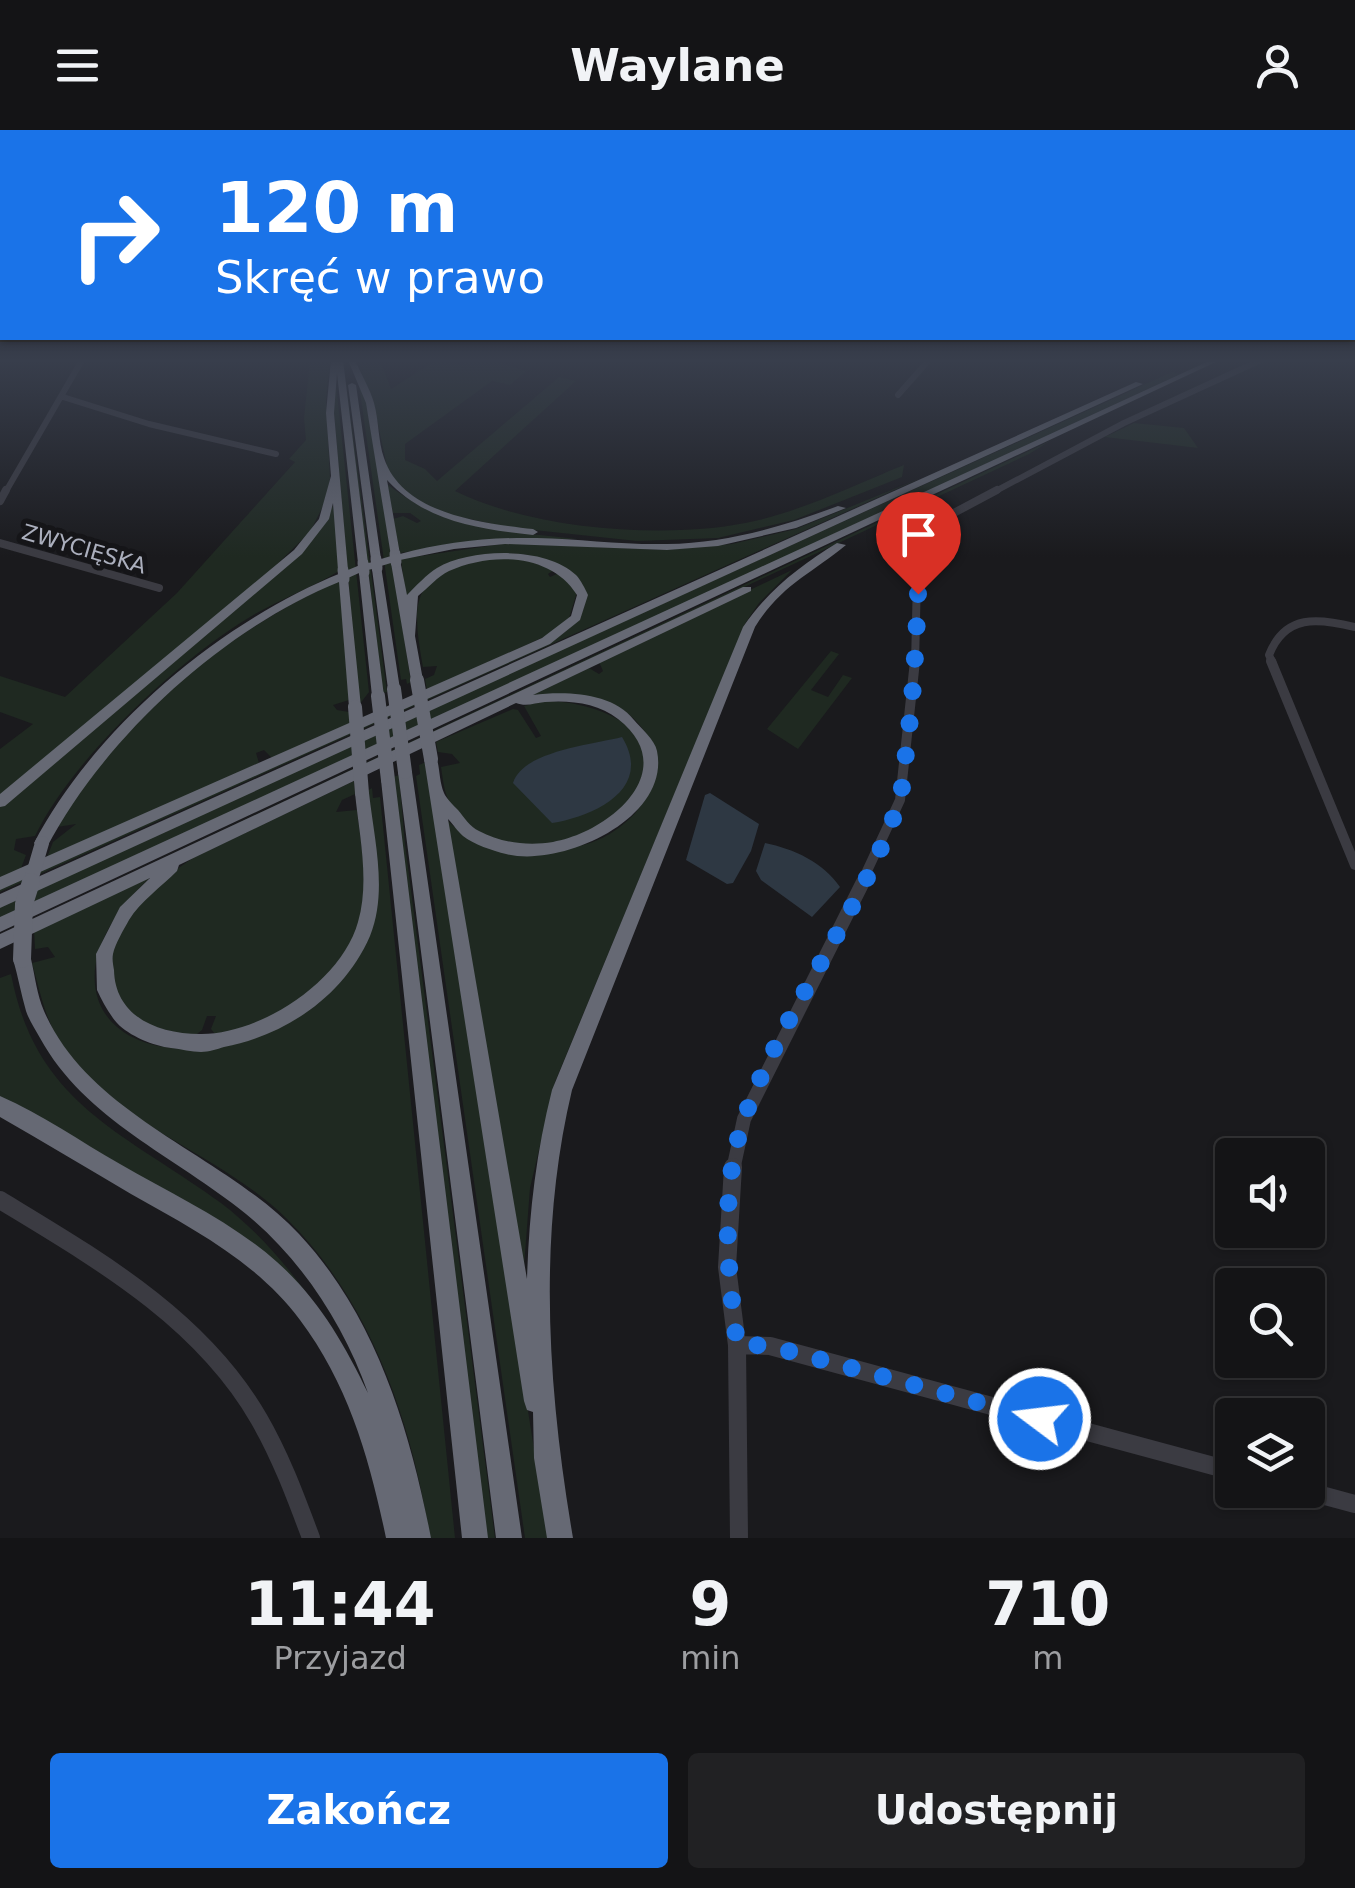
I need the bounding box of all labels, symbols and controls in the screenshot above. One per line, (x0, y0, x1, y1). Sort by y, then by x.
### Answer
icon: menu (50, 38, 105, 93)
icon: person (1250, 38, 1305, 93)
text: Waylane (570, 39, 785, 92)
text: 120 m (215, 167, 458, 249)
icon: right (50, 170, 180, 300)
text: Skręć w prawo (215, 251, 545, 304)
pin (876, 492, 961, 595)
icon: arrive (891, 507, 946, 562)
street label: ZWYCIĘSKA (19, 519, 149, 579)
map controls (1215, 1138, 1325, 1508)
button: sound (1215, 1138, 1325, 1248)
button: search (1215, 1268, 1325, 1378)
position arrow (988, 1367, 1092, 1471)
button: layers (1215, 1398, 1325, 1508)
text: 11:44 (245, 1569, 436, 1639)
text: 9 (689, 1569, 731, 1639)
text: 710 (985, 1569, 1110, 1639)
text: Przyjazd (273, 1639, 407, 1677)
text: min (680, 1639, 741, 1677)
text: m (1032, 1639, 1063, 1677)
button: Zakończ (50, 1753, 668, 1868)
button: Udostępnij (688, 1753, 1305, 1868)

